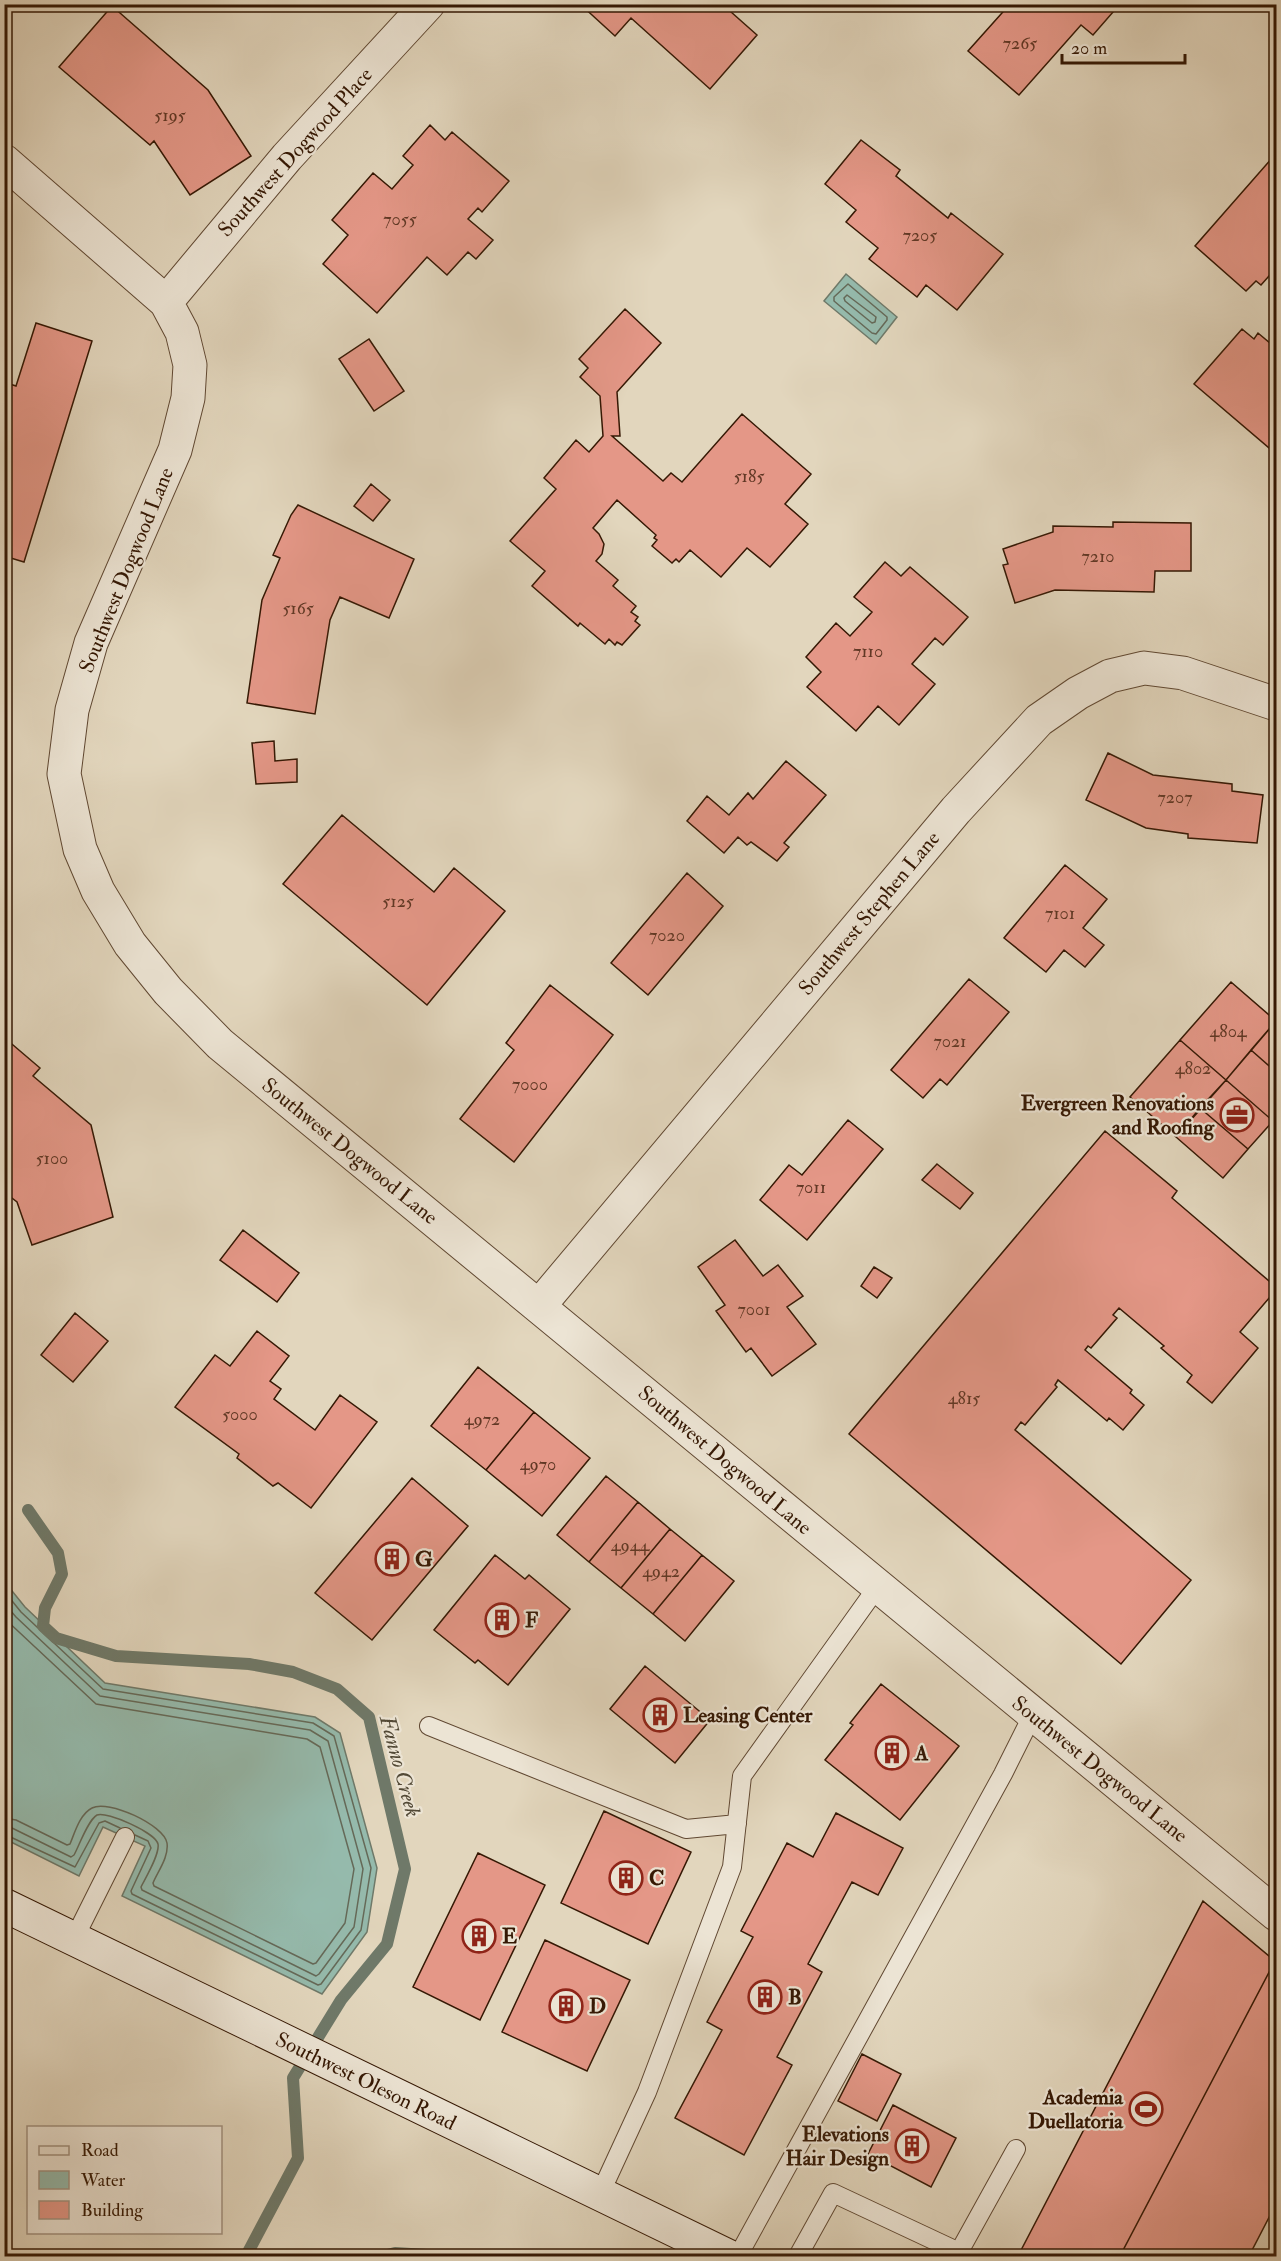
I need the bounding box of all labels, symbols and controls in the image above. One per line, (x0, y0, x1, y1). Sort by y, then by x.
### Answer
scale bar (1062, 27, 1185, 65)
house number: 7265 (1003, 32, 1037, 55)
text: 20 m (1071, 37, 1107, 60)
street label: Southwest Dogwood Place (212, 62, 379, 243)
house number: 5195 (154, 104, 186, 127)
house number: 7055 (383, 208, 417, 231)
house number: 7205 (903, 224, 937, 247)
street label: Southwest Dogwood Lane (73, 463, 180, 677)
house number: 5185 (734, 465, 764, 488)
house number: 7210 (1082, 545, 1114, 568)
house number: 5165 (282, 597, 314, 620)
house number: 7110 (853, 640, 883, 663)
house number: 7207 (1158, 786, 1192, 809)
street label: Southwest Stephen Lane (793, 825, 946, 1001)
house number: 5125 (382, 890, 414, 913)
house number: 7101 (1045, 902, 1075, 925)
house number: 7020 (649, 924, 685, 947)
house number: 4804 (1209, 1020, 1248, 1043)
house number: 7021 (934, 1030, 967, 1053)
house number: 4802 (1175, 1057, 1211, 1080)
street label: Southwest Dogwood Lane (256, 1072, 443, 1231)
house number: 7000 (512, 1073, 548, 1096)
place label: Evergreen Renovations and Roofing (1021, 1090, 1215, 1141)
office icon: Evergreen Renovations and Roofing (1219, 1097, 1255, 1133)
house number: 5100 (36, 1147, 68, 1170)
house number: 7011 (796, 1176, 826, 1199)
house number: 7001 (738, 1298, 770, 1321)
street label: Southwest Dogwood Lane (632, 1380, 817, 1541)
house number: 4815 (948, 1387, 980, 1410)
house number: 5000 (222, 1403, 258, 1426)
house number: 4972 (464, 1408, 500, 1431)
house number: 4970 (520, 1453, 556, 1476)
house number: 4944 (611, 1534, 650, 1557)
building icon: G (374, 1541, 410, 1577)
place label: G (415, 1546, 433, 1573)
house number: 4942 (642, 1560, 680, 1583)
building icon: F (484, 1602, 520, 1638)
place label: F (525, 1607, 538, 1634)
street label: Southwest Dogwood Lane (1006, 1690, 1193, 1849)
building icon: Leasing Center (642, 1697, 678, 1733)
place label: Leasing Center (683, 1702, 813, 1729)
water label: Fanno Creek (373, 1711, 427, 1820)
building icon: A (874, 1735, 910, 1771)
place label: A (914, 1740, 929, 1767)
building icon: C (608, 1860, 644, 1896)
place label: C (649, 1865, 664, 1892)
building icon: E (461, 1918, 497, 1954)
place label: E (502, 1923, 517, 1950)
building icon: B (747, 1979, 783, 2015)
place label: B (788, 1984, 802, 2011)
building icon: D (548, 1988, 584, 2024)
place label: D (589, 1993, 606, 2020)
street label: Southwest Oleson Road (271, 2026, 461, 2137)
place label: Academia Duellatoria (1028, 2084, 1124, 2135)
sports icon: Academia Duellatoria (1128, 2091, 1164, 2127)
place label: Elevations Hair Design (785, 2121, 889, 2172)
legend (27, 2126, 222, 2234)
building icon: Elevations Hair Design (894, 2128, 930, 2164)
text: Road (81, 2139, 119, 2162)
text: Water (80, 2169, 125, 2192)
text: Building (81, 2199, 144, 2222)

